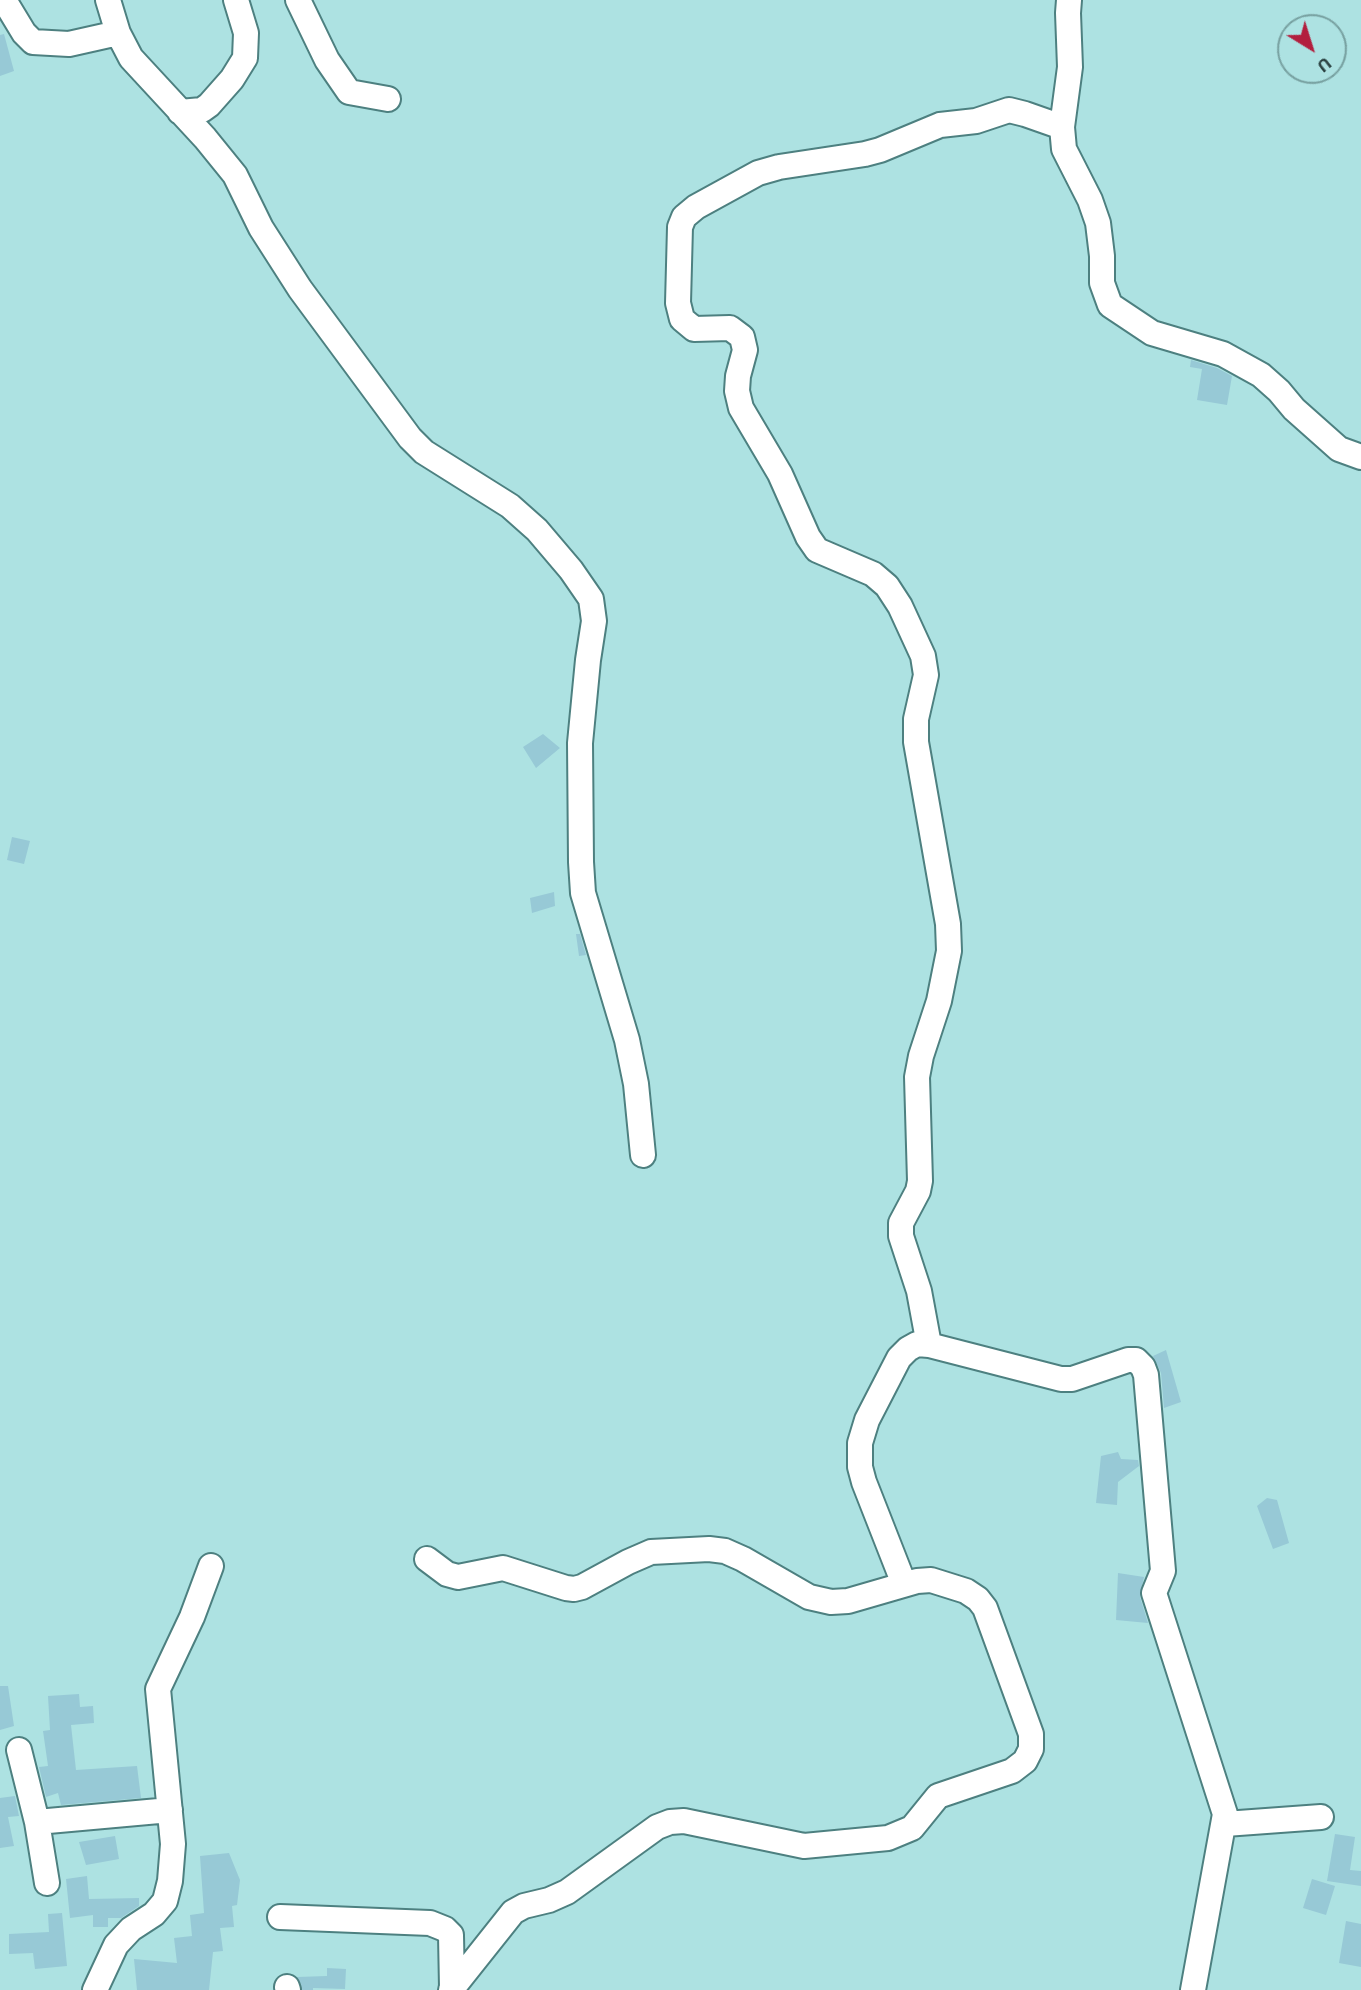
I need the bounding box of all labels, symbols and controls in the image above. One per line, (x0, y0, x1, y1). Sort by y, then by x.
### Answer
north arrow (1277, 14, 1347, 84)
text: U (1313, 53, 1335, 76)

